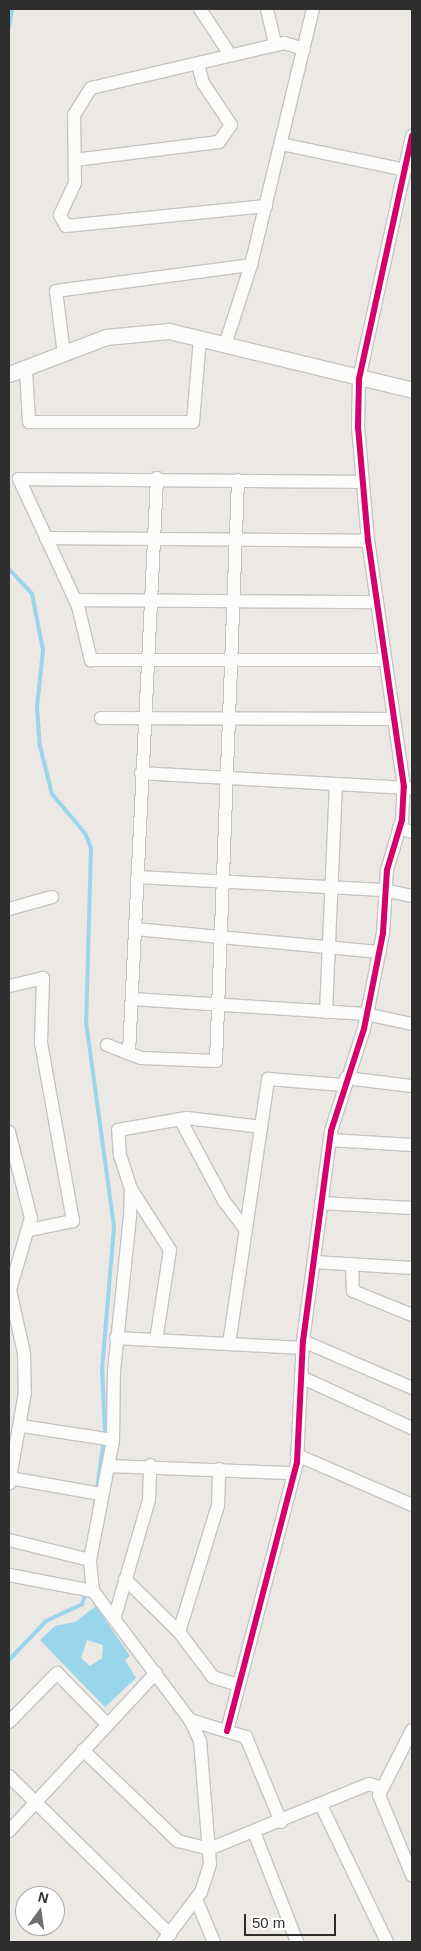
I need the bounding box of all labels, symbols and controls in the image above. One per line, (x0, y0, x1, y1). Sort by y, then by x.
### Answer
north arrow (15, 1886, 65, 1936)
text: N (37, 1888, 50, 1906)
scale bar (246, 1904, 338, 1936)
text: 50 m (252, 1914, 285, 1931)

